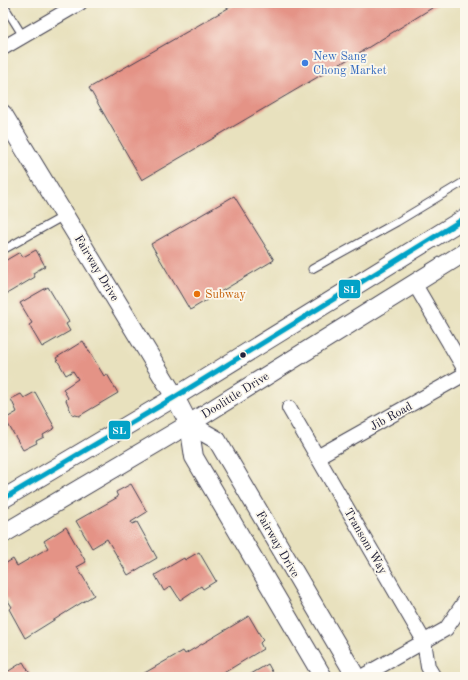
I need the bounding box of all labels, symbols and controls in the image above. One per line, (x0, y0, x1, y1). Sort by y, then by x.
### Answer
place label: New Sang Chong Market (313, 51, 387, 77)
marker: New Sang Chong Market (300, 58, 310, 68)
street label: Fairway Drive (72, 233, 121, 304)
line badge: SL (338, 279, 361, 299)
text: SL (343, 285, 357, 296)
marker: Subway (192, 289, 202, 299)
place label: Subway (205, 289, 246, 301)
unlabelled marker (238, 350, 248, 360)
street label: Doolittle Drive (200, 370, 272, 421)
street label: Jib Road (368, 400, 414, 433)
line badge: SL (108, 420, 131, 440)
text: SL (112, 426, 126, 437)
street label: Transom Way (341, 506, 389, 577)
street label: Fairway Drive (253, 509, 301, 580)

